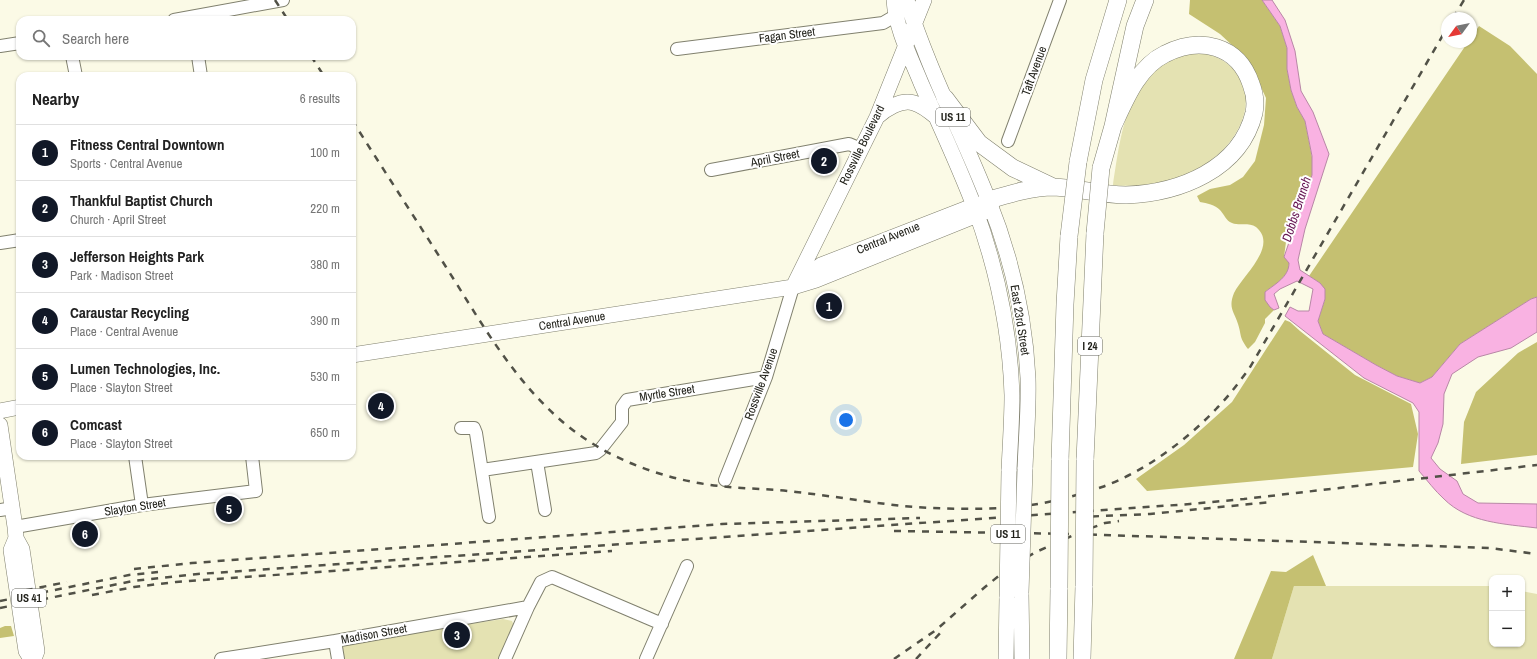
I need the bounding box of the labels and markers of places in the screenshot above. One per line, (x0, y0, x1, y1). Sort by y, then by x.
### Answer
pin: 2 (811, 146, 837, 176)
pin: 1 (816, 291, 842, 321)
pin: 4 (368, 391, 394, 421)
pin: 5 (216, 494, 242, 524)
pin: 6 (72, 519, 98, 549)
pin: 3 (444, 620, 470, 650)

